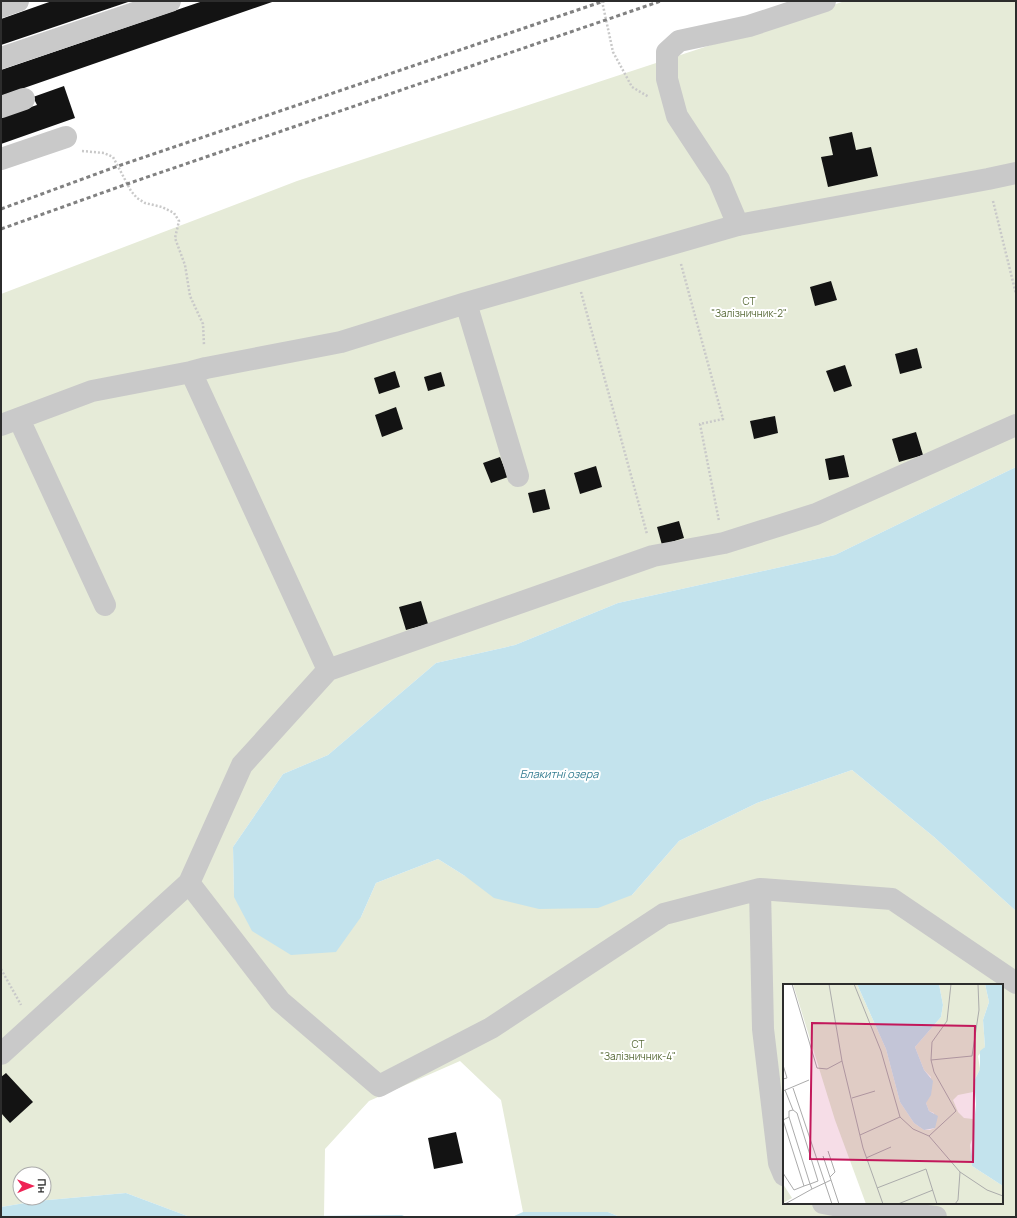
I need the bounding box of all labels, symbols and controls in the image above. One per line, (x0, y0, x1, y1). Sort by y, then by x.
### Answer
park label: СТ "Залізничник-2" (711, 294, 787, 320)
water label: Блакитні озера (520, 766, 599, 781)
inset map (783, 984, 1003, 1204)
park label: СТ "Залізничник-4" (600, 1037, 676, 1063)
north arrow (12, 1166, 52, 1206)
text: Пн (35, 1178, 50, 1193)

